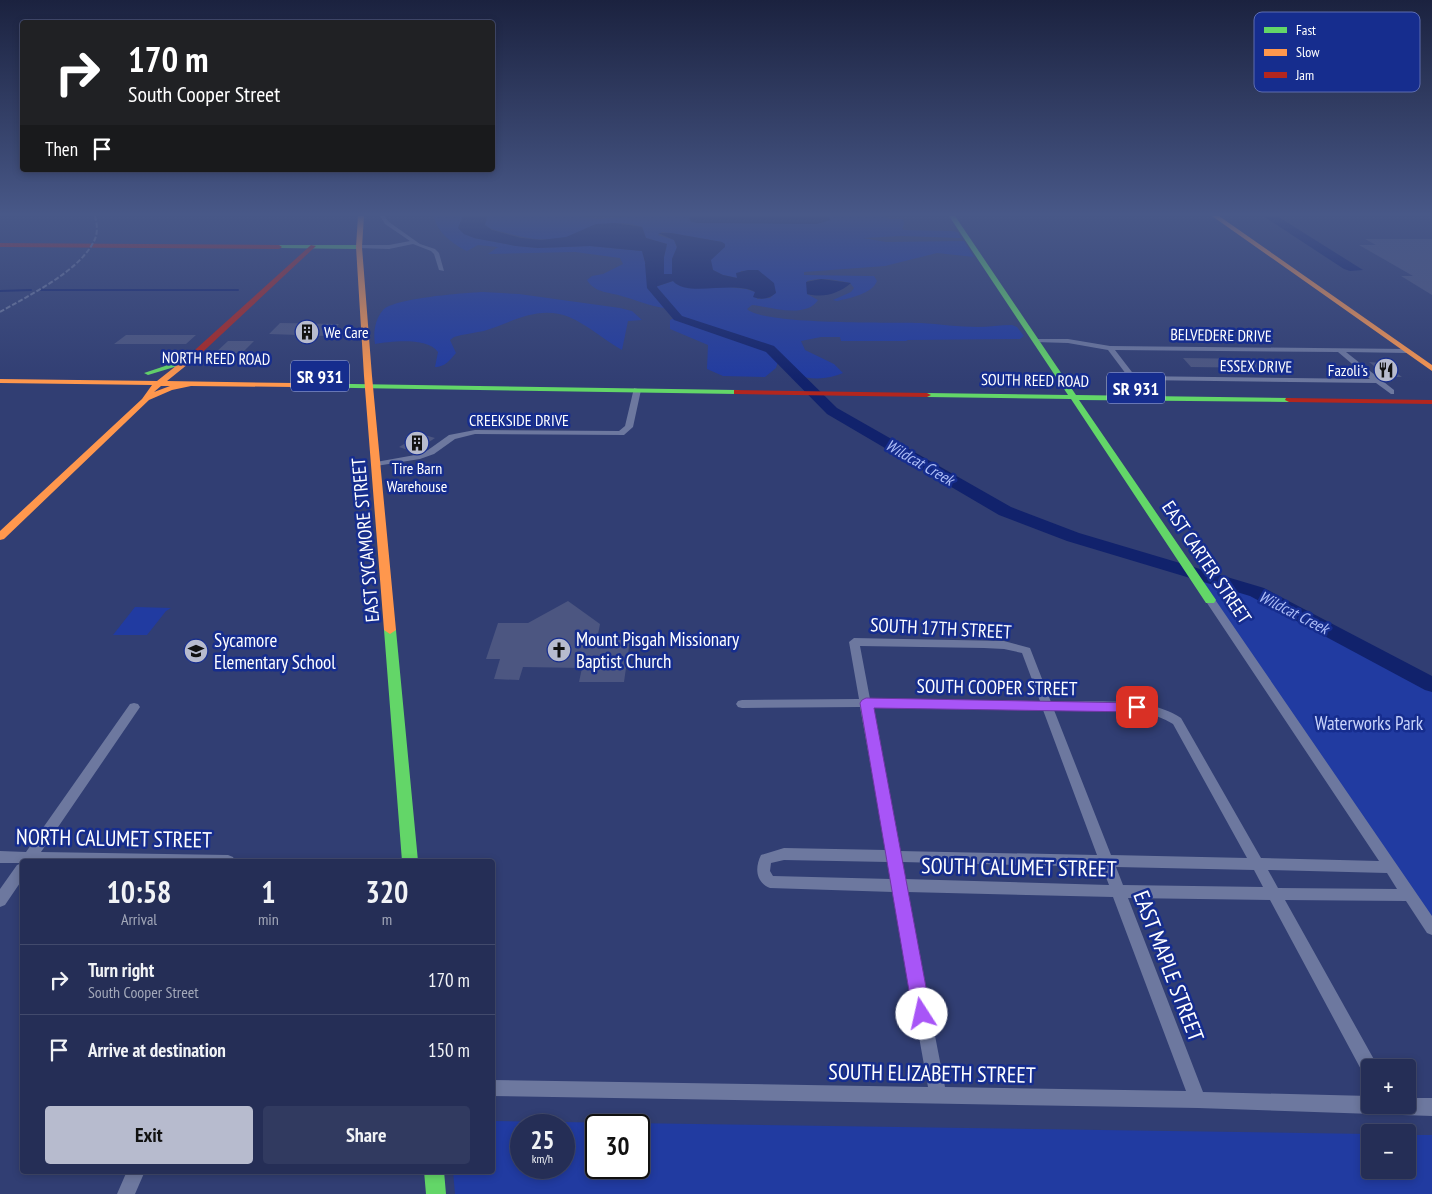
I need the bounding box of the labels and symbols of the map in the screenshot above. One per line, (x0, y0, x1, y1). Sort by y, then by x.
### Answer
legend (1254, 12, 1420, 92)
text: Fast (1296, 21, 1316, 39)
text: Slow (1296, 43, 1320, 61)
text: Jam (1295, 66, 1314, 84)
building icon: We Care (294, 319, 320, 345)
place label: We Care (324, 322, 369, 342)
street label: BELVEDERE DRIVE (1170, 324, 1272, 346)
street label: NORTH REED ROAD (162, 347, 270, 369)
street label: ESSEX DRIVE (1220, 355, 1293, 377)
restaurant icon: Fazoli's (1373, 357, 1399, 383)
place label: Fazoli's (1328, 360, 1368, 380)
road number: SR 931 (291, 361, 349, 392)
street label: SOUTH REED ROAD (981, 369, 1089, 391)
road number: SR 931 (1107, 372, 1165, 403)
street label: CREEKSIDE DRIVE (469, 410, 569, 430)
building icon: Tire Barn Warehouse (404, 430, 430, 456)
water label: Wildcat Creek (882, 434, 959, 490)
street label: EAST SYCAMORE STREET (346, 456, 384, 623)
place label: Tire Barn Warehouse (387, 458, 447, 496)
street label: EAST CARTER STREET (1157, 496, 1257, 628)
water label: Wildcat Creek (1256, 586, 1334, 639)
street label: SOUTH 17TH STREET (870, 612, 1013, 644)
place label: Mount Pisgah Missionary Baptist Church (576, 627, 740, 673)
place label: Sycamore Elementary School (214, 628, 336, 674)
church icon: Mount Pisgah Missionary Baptist Church (546, 637, 572, 663)
school or university icon: Sycamore Elementary School (183, 638, 209, 664)
street label: SOUTH COOPER STREET (916, 674, 1078, 700)
pin (1116, 686, 1158, 728)
park label: Waterworks Park (1315, 711, 1424, 735)
street label: NORTH CALUMET STREET (16, 822, 212, 854)
street label: SOUTH CALUMET STREET (921, 851, 1117, 883)
street label: EAST MAPLE STREET (1127, 887, 1211, 1045)
position arrow (895, 987, 947, 1039)
street label: SOUTH ELIZABETH STREET (828, 1057, 1036, 1089)
speed limit sign: 30 (585, 1114, 650, 1179)

